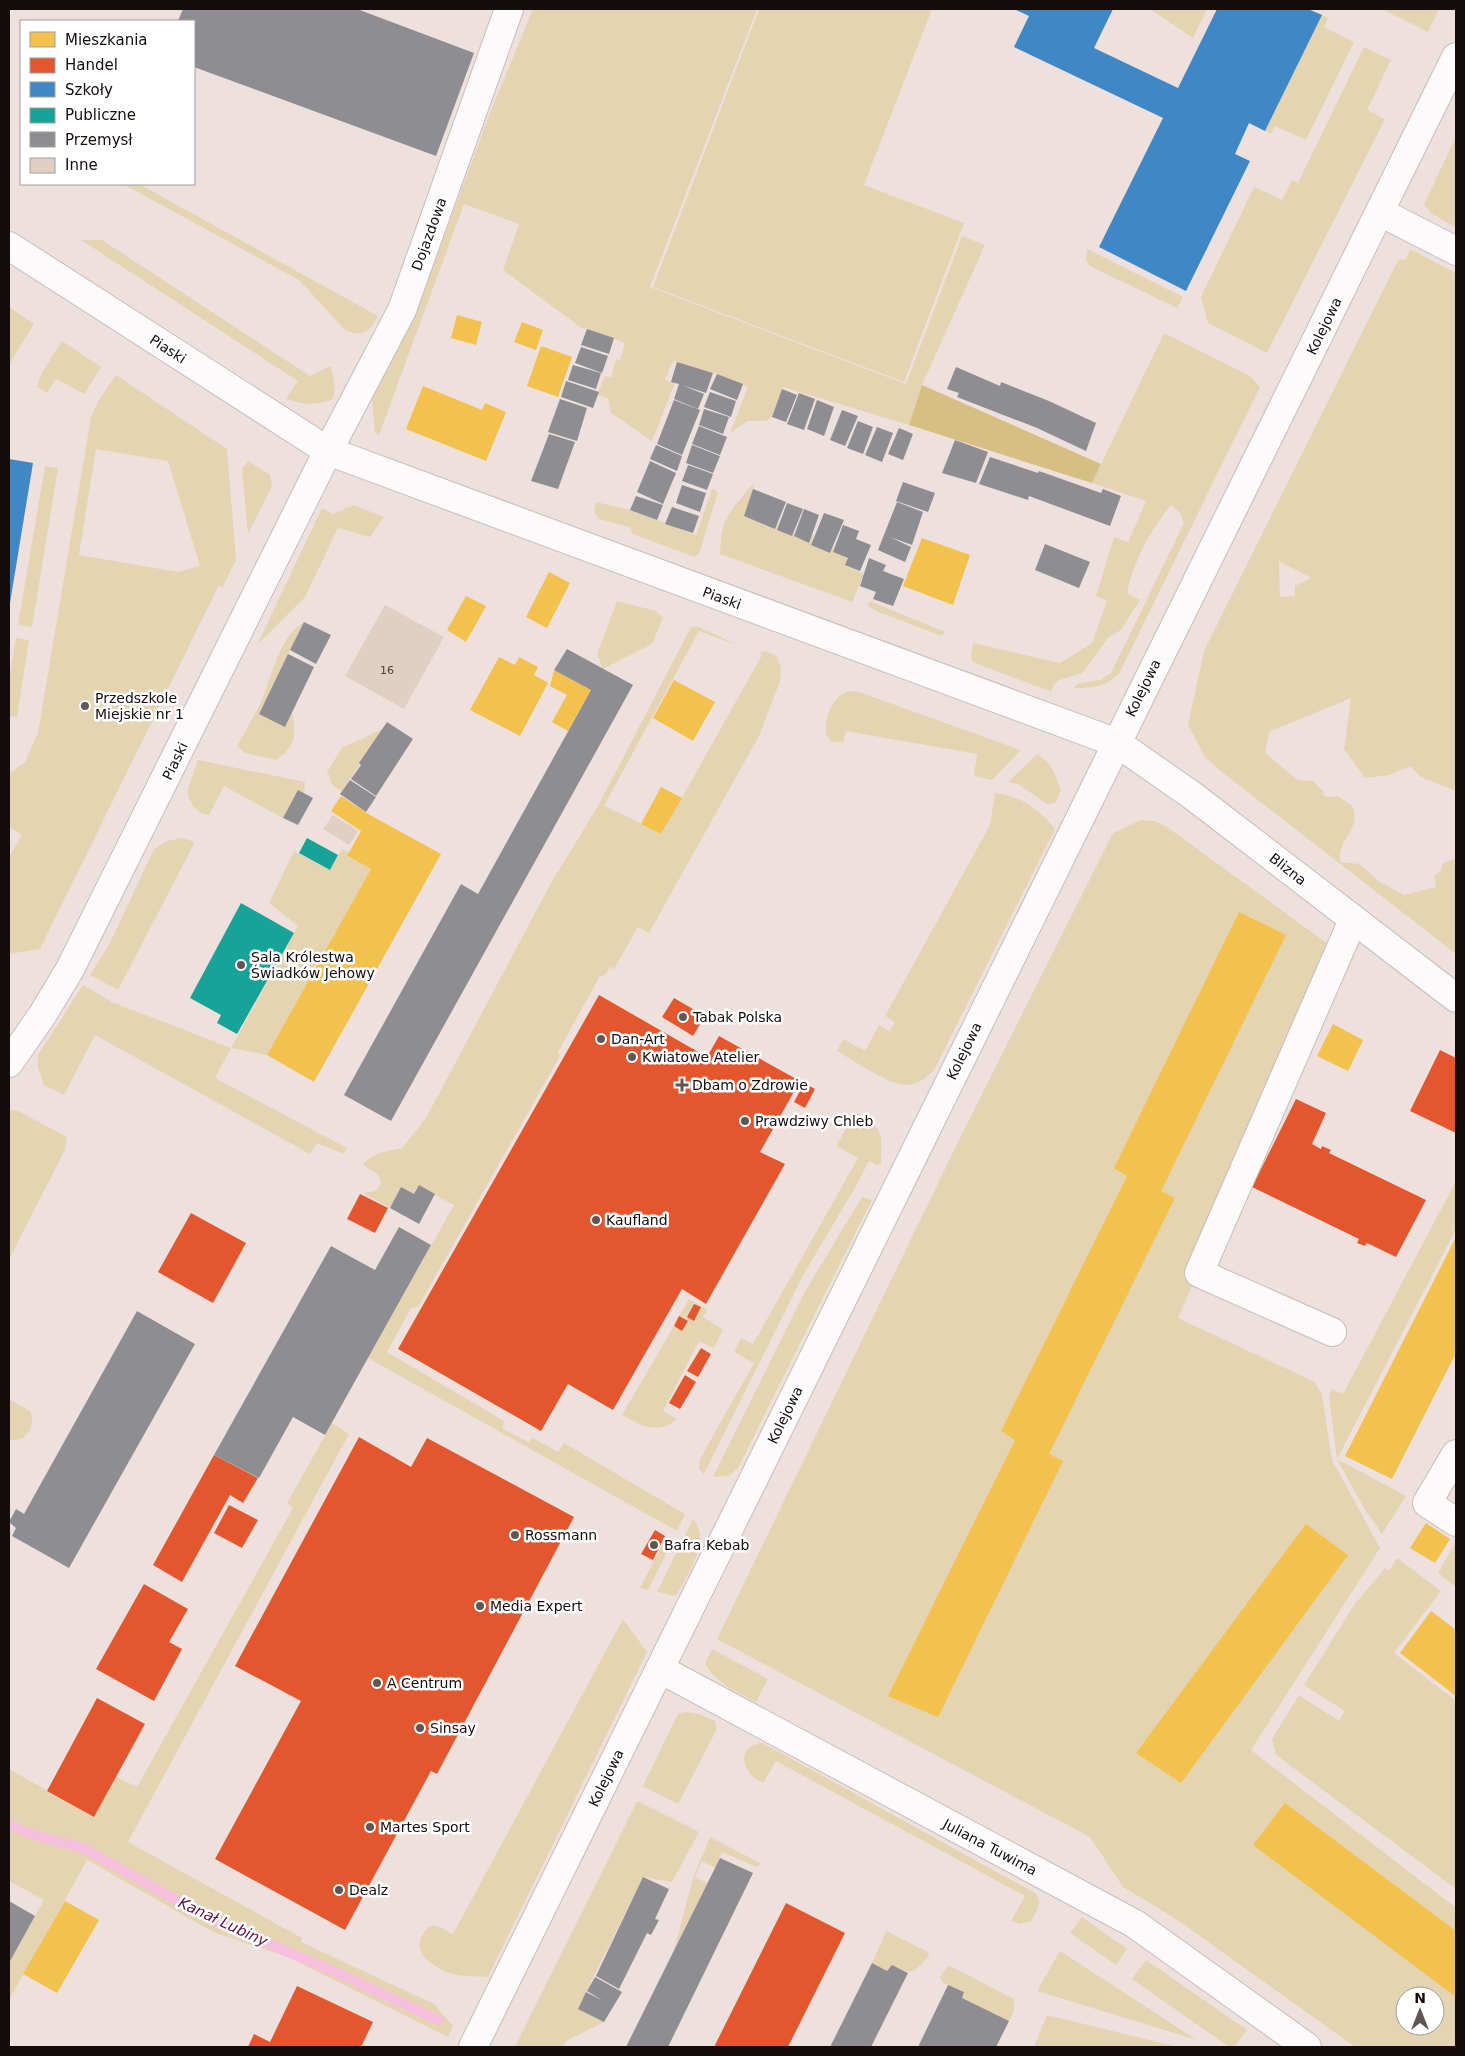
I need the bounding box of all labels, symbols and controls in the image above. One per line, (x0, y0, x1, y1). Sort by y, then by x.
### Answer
legend (20, 20, 195, 185)
text: Mieszkania (65, 31, 148, 49)
text: Handel (65, 56, 118, 74)
text: Szkoły (65, 81, 113, 99)
text: Publiczne (65, 106, 136, 124)
text: Przemysł (65, 131, 133, 149)
text: Inne (65, 156, 98, 174)
street label: Dojazdowa (408, 195, 450, 273)
street label: Kolejowa (1303, 295, 1345, 357)
street label: Piaski (147, 331, 189, 367)
street label: Piaski (701, 584, 743, 612)
street label: Kolejowa (1122, 657, 1164, 719)
house number: 16 (380, 664, 394, 677)
place label: Przedszkole Miejskie nr 1 (95, 690, 184, 722)
marker: Przedszkole Miejskie nr 1 (79, 700, 91, 712)
street label: Piaski (159, 740, 191, 782)
street label: Blizna (1266, 850, 1310, 888)
place label: Sala Królestwa Świadków Jehowy (251, 949, 375, 981)
marker: Sala Królestwa Świadków Jehowy (235, 959, 247, 971)
place label: Tabak Polska (692, 1009, 782, 1025)
marker: Tabak Polska (677, 1011, 689, 1023)
street label: Kolejowa (943, 1020, 985, 1082)
place label: Dan-Art (611, 1031, 665, 1047)
marker: Dan-Art (595, 1033, 607, 1045)
place label: Kwiatowe Atelier (642, 1049, 759, 1065)
marker: Kwiatowe Atelier (626, 1051, 638, 1063)
place label: Dbam o Zdrowie (692, 1077, 808, 1093)
marker: Dbam o Zdrowie (676, 1079, 688, 1091)
place label: Prawdziwy Chleb (755, 1113, 873, 1129)
marker: Prawdziwy Chleb (739, 1115, 751, 1127)
place label: Kaufland (606, 1212, 668, 1228)
marker: Kaufland (590, 1214, 602, 1226)
street label: Kolejowa (764, 1384, 806, 1446)
place label: Rossmann (525, 1527, 597, 1543)
marker: Rossmann (509, 1529, 521, 1541)
place label: Bafra Kebab (664, 1537, 749, 1553)
marker: Bafra Kebab (648, 1539, 660, 1551)
place label: Media Expert (490, 1598, 583, 1614)
marker: Media Expert (474, 1600, 486, 1612)
place label: A Centrum (387, 1675, 462, 1691)
marker: A Centrum (371, 1677, 383, 1689)
place label: Sinsay (430, 1720, 476, 1736)
marker: Sinsay (414, 1722, 426, 1734)
street label: Kolejowa (585, 1747, 627, 1809)
street label: Juliana Tuwima (939, 1815, 1040, 1879)
place label: Martes Sport (380, 1819, 470, 1835)
marker: Martes Sport (364, 1821, 376, 1833)
place label: Dealz (349, 1882, 388, 1898)
marker: Dealz (333, 1884, 345, 1896)
water label: Kanał Lubiny (176, 1894, 271, 1951)
north arrow (1395, 1986, 1445, 2036)
text: N (1414, 1990, 1426, 2006)

